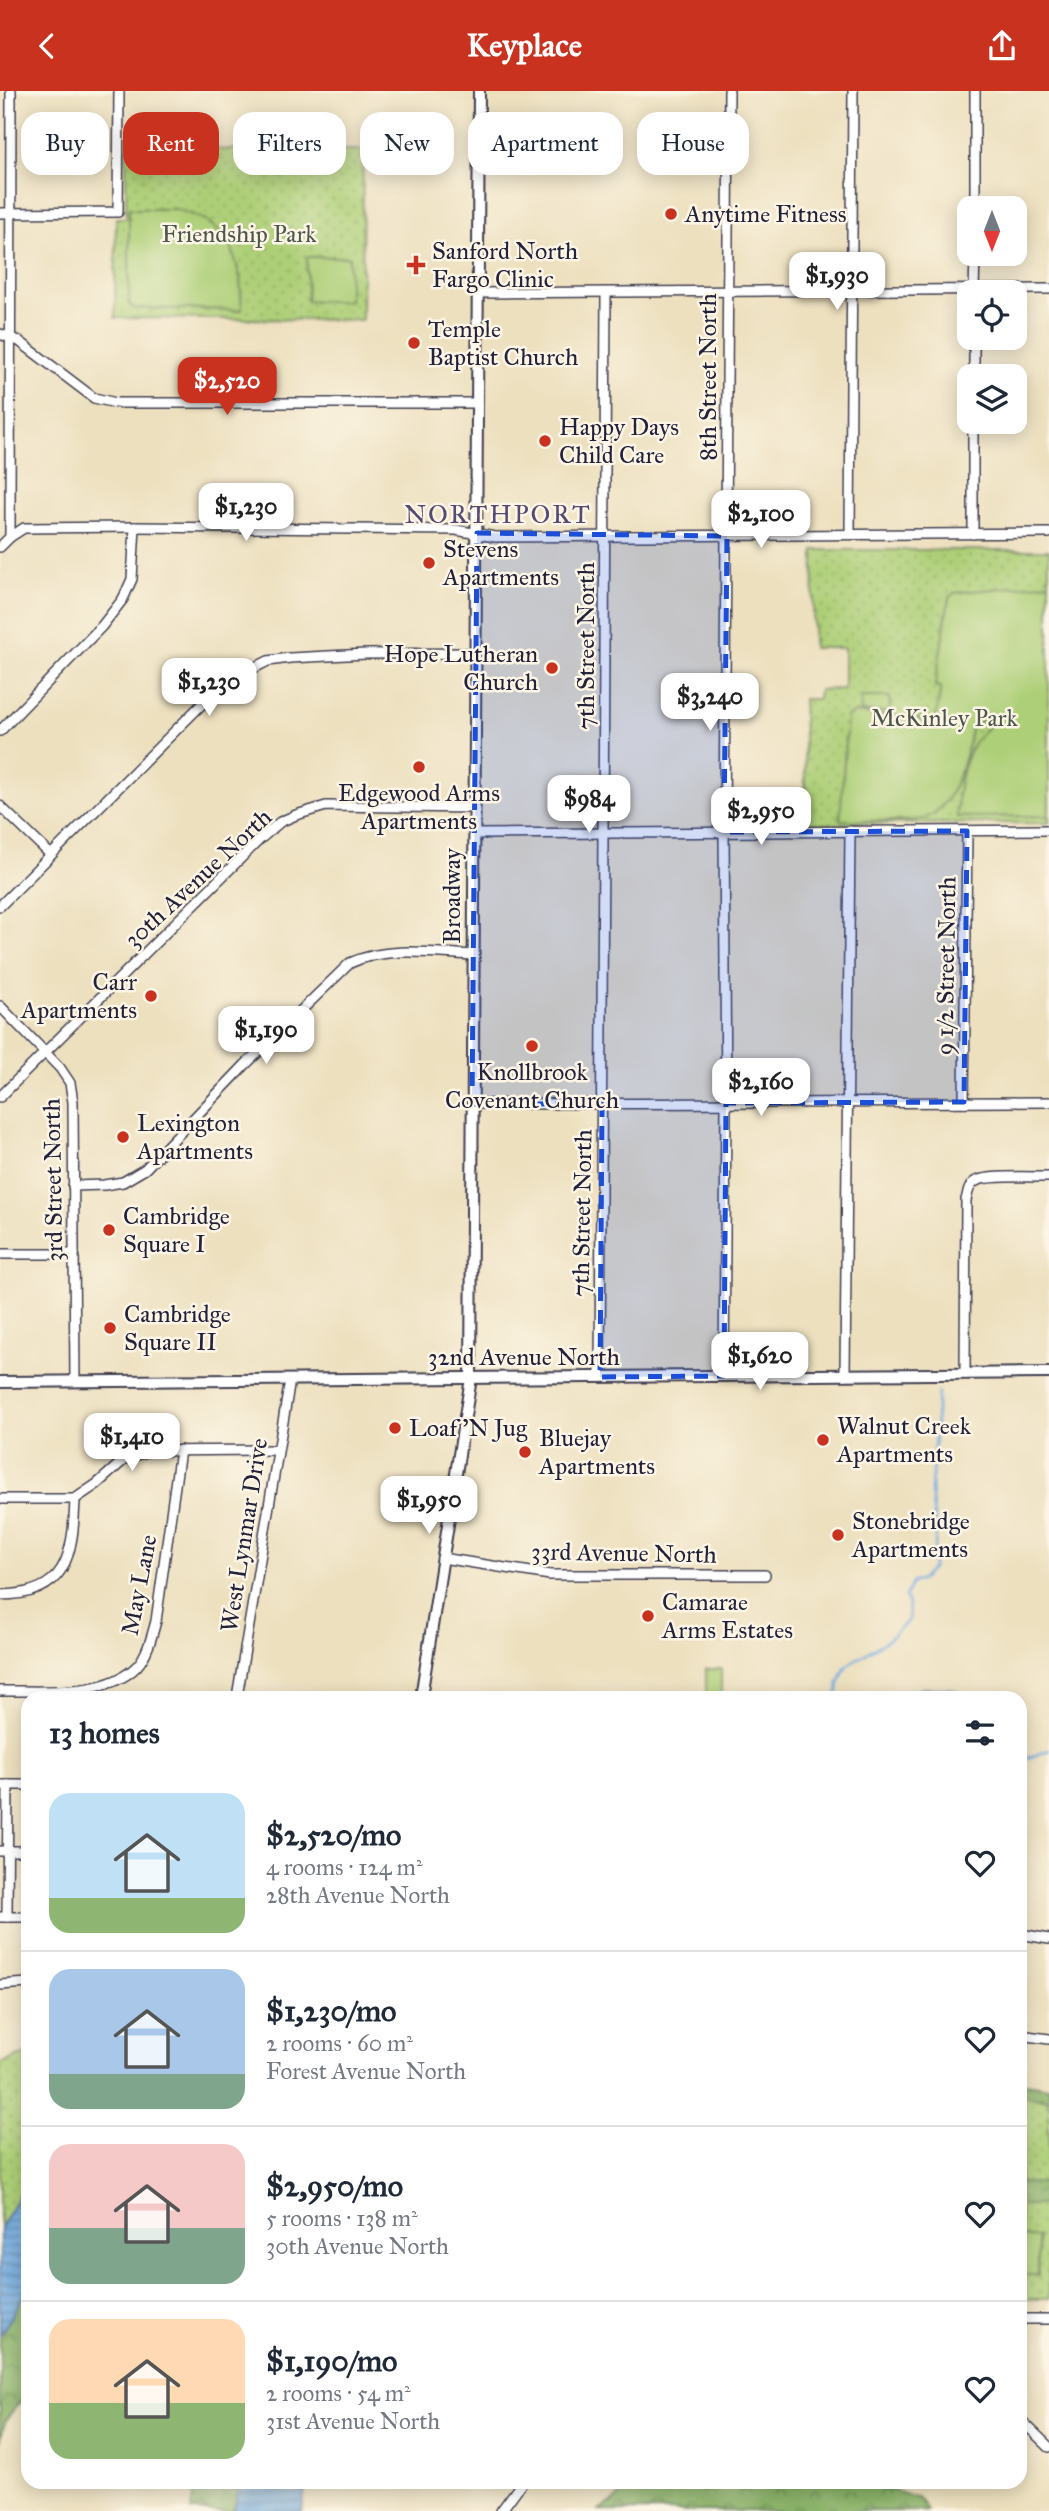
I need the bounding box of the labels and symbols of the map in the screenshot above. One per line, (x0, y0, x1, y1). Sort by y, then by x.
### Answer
north arrow (957, 196, 1027, 266)
place label: Anytime Fitness (684, 199, 846, 229)
marker: Anytime Fitness (663, 206, 679, 222)
park label: Friendship Park (162, 219, 317, 249)
place label: Sanford North Fargo Clinic (432, 236, 578, 294)
pin: $1,930 (780, 253, 894, 312)
marker: Sanford North Fargo Clinic (406, 255, 426, 275)
street label: 8th Street North (693, 293, 723, 461)
place label: Temple Baptist Church (428, 314, 578, 372)
marker: Temple Baptist Church (406, 335, 422, 351)
pin: $2,520 (170, 357, 284, 417)
place label: Happy Days Child Care (559, 412, 679, 470)
marker: Happy Days Child Care (537, 433, 553, 449)
pin: $1,230 (189, 483, 303, 543)
pin: $2,100 (704, 491, 818, 550)
district label: NORTHPORT (404, 498, 592, 530)
place label: Stevens Apartments (442, 534, 559, 592)
marker: Stevens Apartments (421, 555, 437, 571)
street label: 7th Street North (571, 562, 601, 730)
place label: Hope Lutheran Church (384, 639, 538, 697)
pin: $1,230 (152, 659, 266, 718)
marker: Hope Lutheran Church (544, 660, 560, 676)
pin: $3,240 (653, 673, 767, 733)
park label: McKinley Park (870, 703, 1018, 733)
marker: Edgewood Arms Apartments (411, 759, 427, 775)
pin: $984 (548, 775, 630, 835)
place label: Edgewood Arms Apartments (338, 778, 500, 836)
pin: $2,950 (704, 787, 818, 847)
street label: 30th Avenue North (118, 802, 278, 954)
street label: Broadway (437, 847, 467, 944)
street label: 9 1/2 Street North (929, 876, 963, 1056)
place label: Carr Apartments (20, 967, 137, 1025)
marker: Carr Apartments (143, 988, 159, 1004)
pin: $1,190 (209, 1007, 323, 1066)
marker: Knollbrook Covenant Church (524, 1038, 540, 1054)
place label: Knollbrook Covenant Church (445, 1057, 619, 1115)
pin: $2,160 (704, 1059, 818, 1118)
street label: 3rd Street North (37, 1098, 69, 1262)
place label: Lexington Apartments (136, 1108, 253, 1166)
marker: Lexington Apartments (115, 1129, 131, 1145)
street label: 7th Street North (566, 1129, 598, 1297)
place label: Cambridge Square I (123, 1201, 230, 1259)
marker: Cambridge Square I (101, 1222, 117, 1238)
place label: Cambridge Square II (124, 1299, 231, 1357)
marker: Cambridge Square II (102, 1320, 118, 1336)
pin: $1,620 (703, 1333, 817, 1392)
street label: 32nd Avenue North (428, 1342, 620, 1372)
place label: Walnut Creek Apartments (836, 1411, 972, 1469)
pin: $1,410 (75, 1413, 189, 1473)
place label: Loaf 'N Jug (409, 1413, 528, 1443)
marker: Loaf 'N Jug (387, 1420, 403, 1436)
place label: Bluejay Apartments (538, 1423, 655, 1481)
marker: Walnut Creek Apartments (815, 1432, 831, 1448)
street label: West Lynmar Drive (214, 1436, 274, 1634)
marker: Bluejay Apartments (517, 1444, 533, 1460)
pin: $1,950 (372, 1477, 486, 1536)
place label: Stonebridge Apartments (851, 1506, 970, 1564)
marker: Stonebridge Apartments (830, 1527, 846, 1543)
street label: May Lane (115, 1532, 163, 1638)
street label: 33rd Avenue North (531, 1536, 717, 1570)
place label: Camarae Arms Estates (661, 1587, 793, 1645)
marker: Camarae Arms Estates (640, 1608, 656, 1624)

